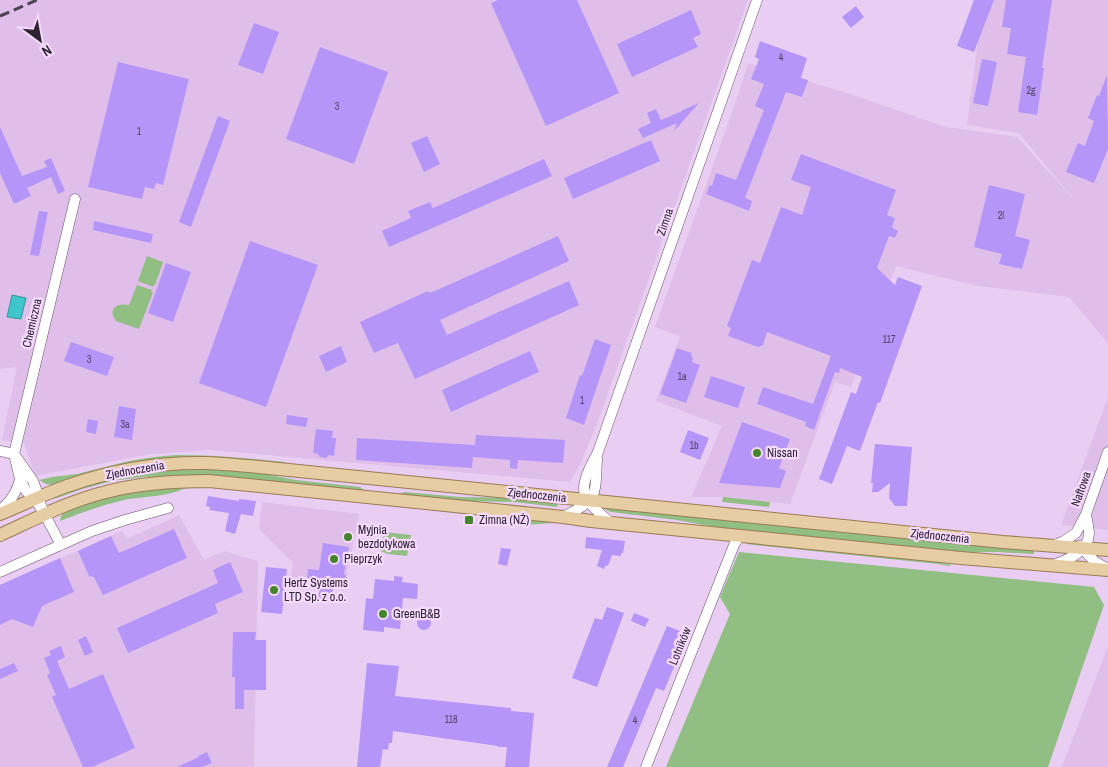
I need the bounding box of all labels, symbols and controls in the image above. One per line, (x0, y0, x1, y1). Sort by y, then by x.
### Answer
north arrow (15, 15, 65, 65)
text: N (39, 41, 55, 61)
house number: 4 (779, 51, 784, 64)
house number: 2g (1026, 84, 1036, 97)
house number: 3 (335, 100, 340, 113)
house number: 1 (137, 125, 142, 138)
street label: Zimna (653, 206, 677, 238)
house number: 2l (998, 209, 1004, 222)
street label: Chemiczna (19, 296, 46, 349)
house number: 117 (882, 333, 896, 346)
house number: 3 (87, 353, 92, 366)
house number: 1a (677, 370, 687, 383)
house number: 1 (580, 394, 585, 407)
house number: 3a (120, 418, 130, 431)
house number: 1b (689, 439, 699, 452)
place label: Nissan (767, 445, 798, 461)
marker: Nissan (751, 447, 763, 459)
street label: Zjednoczenia (105, 457, 166, 483)
street label: Naftowa (1067, 469, 1095, 509)
street label: Zjednoczenia (507, 484, 568, 506)
place label: Zimna (NŻ) (479, 512, 529, 528)
marker: Zimna (NŻ) (463, 514, 475, 526)
place label: Myjnia bezdotykowa (358, 522, 416, 552)
street label: Zjednoczenia (910, 525, 971, 547)
marker: Myjnia bezdotykowa (342, 531, 354, 543)
place label: Pieprzyk (344, 551, 382, 567)
marker: Pieprzyk (328, 553, 340, 565)
place label: Hertz Systems LTD Sp. z o.o. (284, 575, 348, 605)
marker: Hertz Systems LTD Sp. z o.o. (268, 584, 280, 596)
place label: GreenB&B (393, 606, 440, 622)
marker: GreenB&B (377, 608, 389, 620)
street label: Lotników (665, 624, 695, 667)
house number: 118 (444, 713, 458, 726)
house number: 4 (633, 714, 638, 727)

